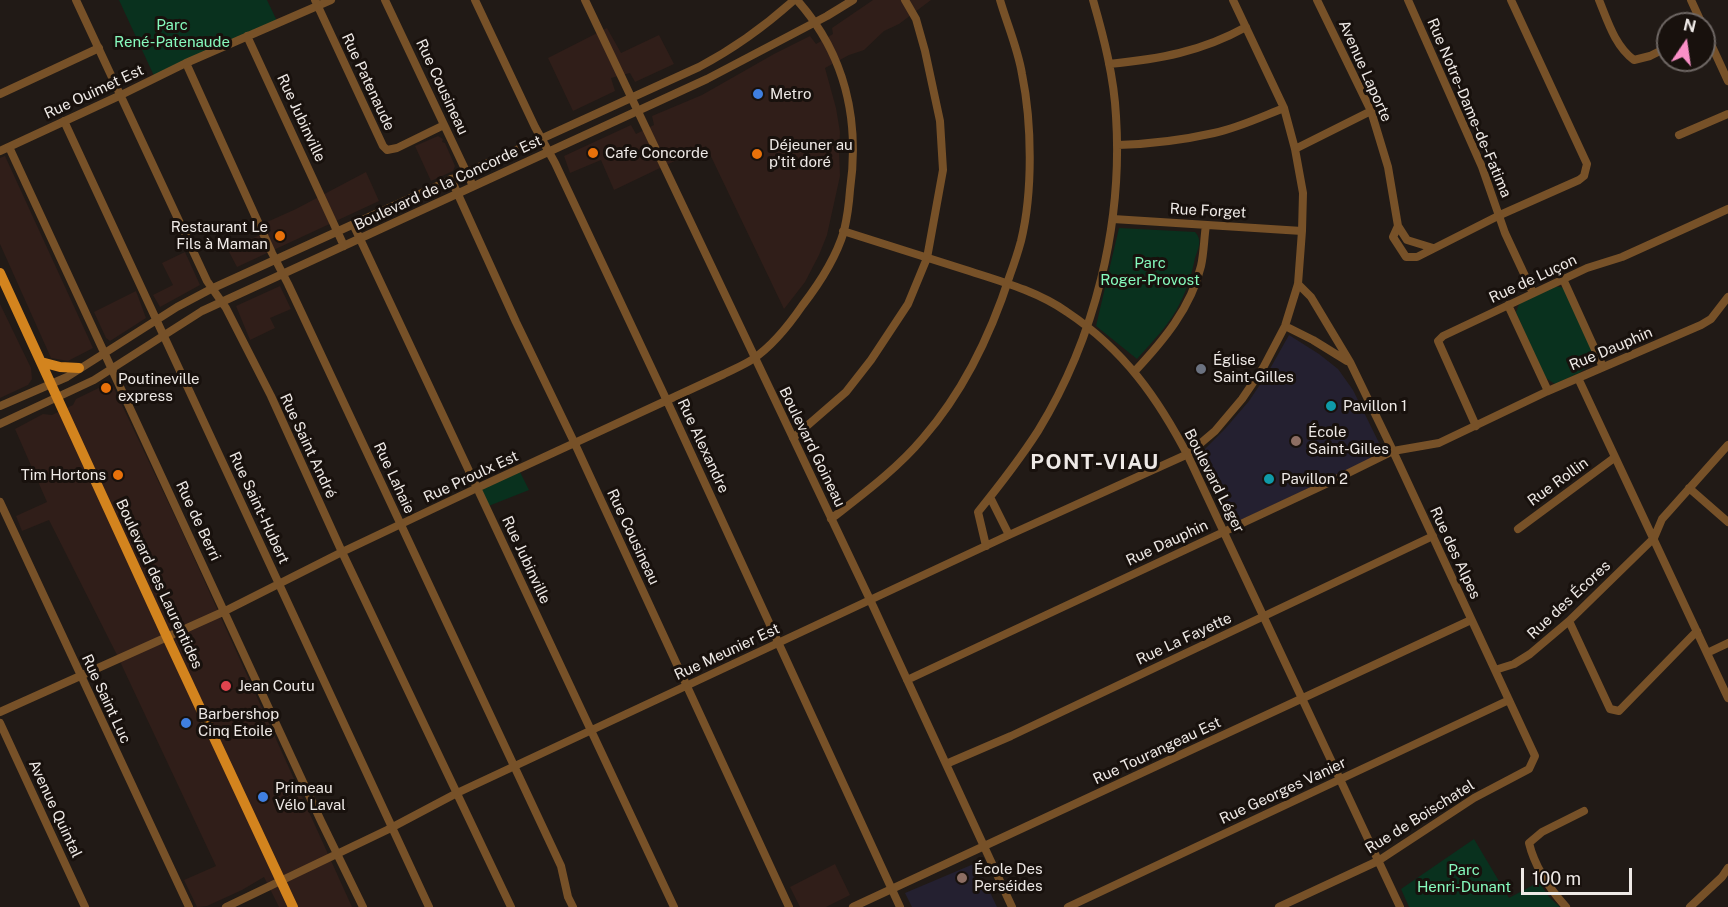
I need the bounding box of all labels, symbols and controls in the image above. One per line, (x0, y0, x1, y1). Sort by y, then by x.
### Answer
north arrow (1656, 12, 1716, 72)
text: N (1681, 15, 1698, 37)
park label: Parc René-Patenaude (114, 16, 230, 51)
street label: Rue Notre-Dame-de-Fatima (1423, 16, 1515, 200)
street label: Avenue Laporte (1335, 18, 1395, 124)
street label: Rue Patenaude (338, 30, 398, 134)
street label: Rue Cousineau (412, 36, 472, 138)
street label: Rue Ouimet Est (41, 61, 147, 123)
street label: Rue Jubinville (273, 71, 329, 165)
place label: Metro (770, 85, 811, 103)
marker: Metro (751, 87, 765, 101)
street label: Boulevard de la Concorde Est (351, 132, 545, 234)
place label: Déjeuner au p'tit doré (769, 136, 853, 171)
place label: Cafe Concorde (605, 144, 708, 162)
marker: Cafe Concorde (586, 146, 600, 160)
marker: Déjeuner au p'tit doré (750, 147, 764, 161)
street label: Rue Forget (1169, 200, 1247, 222)
place label: Restaurant Le Fils à Maman (171, 218, 268, 253)
marker: Restaurant Le Fils à Maman (273, 229, 287, 243)
street label: Rue de Luçon (1486, 251, 1580, 307)
park label: Parc Roger-Provost (1100, 254, 1200, 289)
street label: Rue Dauphin (1567, 323, 1655, 375)
place label: Église Saint-Gilles (1213, 351, 1294, 386)
marker: Église Saint-Gilles (1194, 362, 1208, 376)
place label: Poutineville express (118, 370, 200, 405)
marker: Poutineville express (99, 381, 113, 395)
street label: Boulevard Goineau (775, 384, 849, 510)
street label: Rue Saint André (276, 391, 340, 501)
street label: Rue Alexandre (673, 396, 733, 496)
place label: Pavillon 1 (1343, 397, 1407, 415)
marker: Pavillon 1 (1324, 399, 1338, 413)
place label: École Saint-Gilles (1308, 423, 1389, 458)
street label: Boulevard Léger (1180, 426, 1248, 536)
marker: École Saint-Gilles (1289, 434, 1303, 448)
street label: Rue Lahaie (370, 439, 418, 517)
street label: Rue Proulx Est (421, 447, 521, 507)
street label: Rue Saint-Hubert (225, 449, 293, 567)
district label: PONT-VIAU (1030, 450, 1160, 476)
street label: Rue Rollin (1524, 454, 1592, 510)
place label: Tim Hortons (21, 466, 106, 484)
marker: Tim Hortons (111, 468, 125, 482)
place label: Pavillon 2 (1281, 470, 1348, 488)
marker: Pavillon 2 (1262, 472, 1276, 486)
street label: Rue de Berri (172, 478, 224, 564)
street label: Rue Cousineau (603, 486, 663, 588)
street label: Boulevard des Laurentides (112, 496, 206, 672)
street label: Rue des Alpes (1426, 504, 1484, 602)
street label: Rue Jubinville (498, 513, 554, 607)
street label: Rue Dauphin (1123, 516, 1211, 570)
street label: Rue des Écores (1524, 557, 1614, 643)
street label: Rue La Fayette (1133, 609, 1235, 669)
street label: Rue Meunier Est (671, 620, 783, 684)
street label: Rue Saint Luc (77, 652, 135, 746)
place label: Jean Coutu (238, 677, 315, 695)
marker: Jean Coutu (219, 679, 233, 693)
place label: Barbershop Cinq Etoile (198, 705, 279, 740)
street label: Rue Tourangeau Est (1090, 713, 1224, 789)
marker: Barbershop Cinq Etoile (179, 716, 193, 730)
street label: Rue Georges Vanier (1217, 754, 1349, 828)
street label: Avenue Quintal (24, 757, 86, 861)
street label: Rue de Boischatel (1362, 776, 1478, 858)
place label: Primeau Vélo Laval (275, 779, 346, 814)
marker: Primeau Vélo Laval (256, 790, 270, 804)
scale bar (1524, 856, 1635, 894)
place label: École Des Perséides (974, 860, 1043, 895)
park label: Parc Henri-Dunant (1417, 861, 1511, 896)
text: 100 m (1532, 868, 1581, 889)
marker: École Des Perséides (955, 871, 969, 885)

